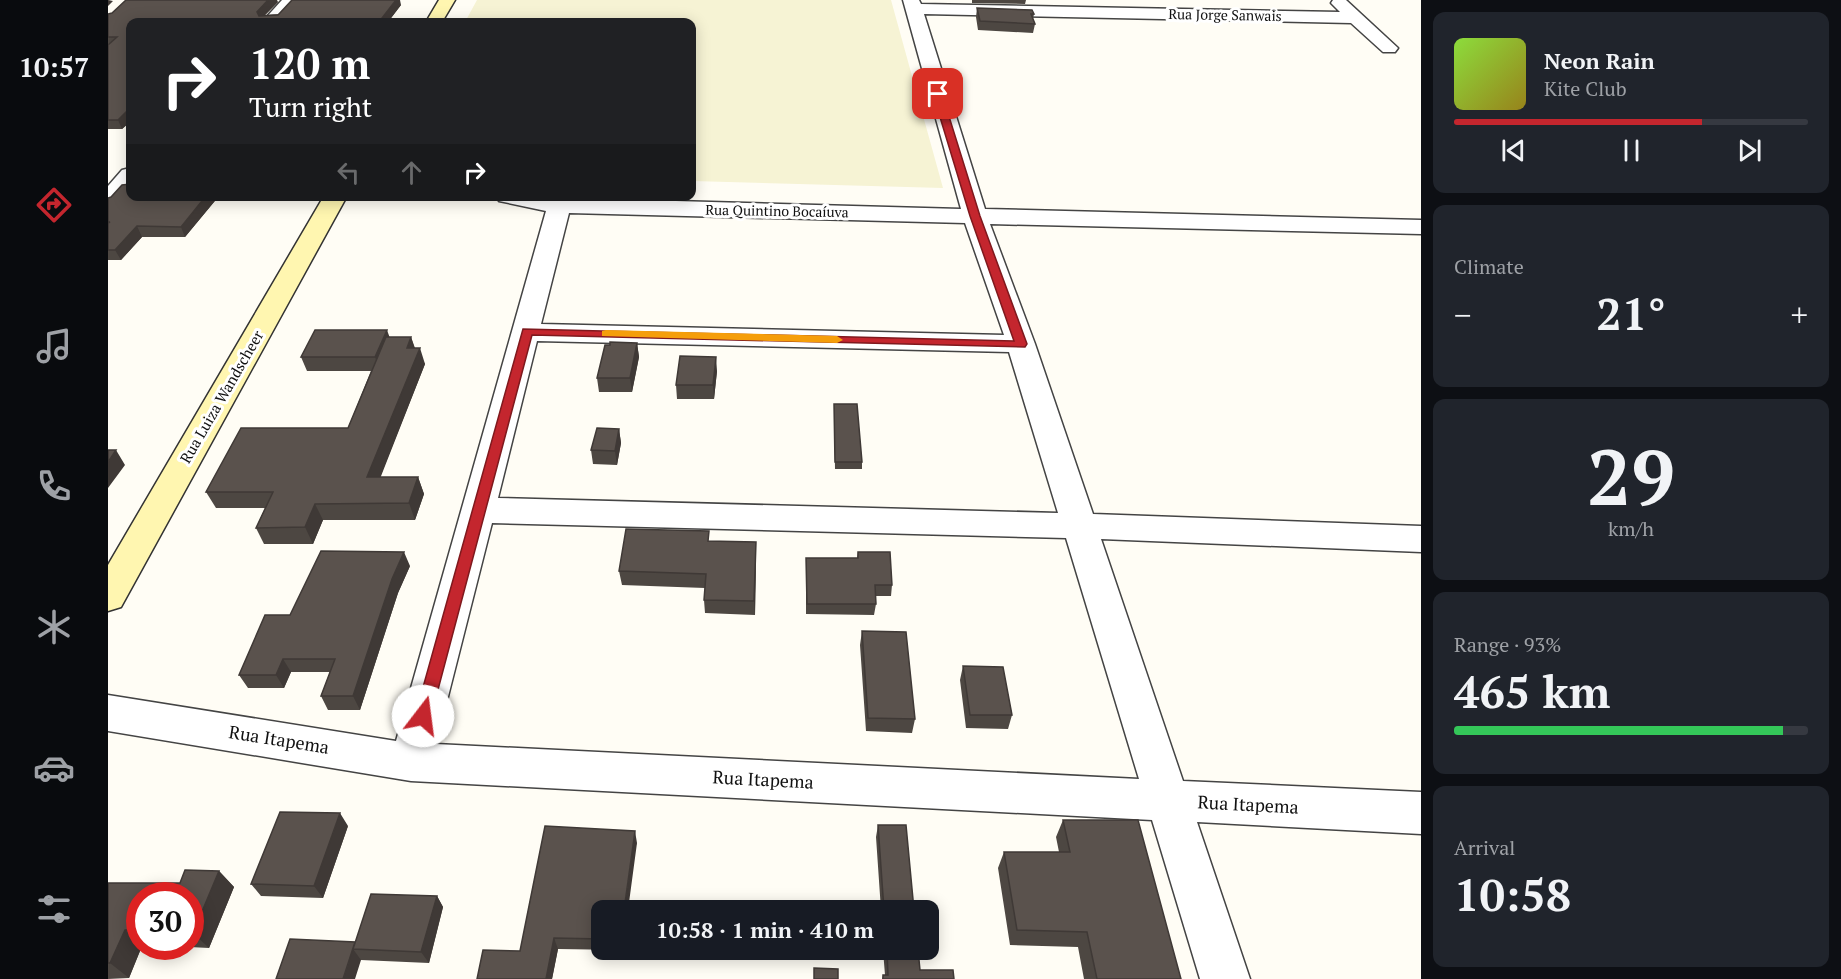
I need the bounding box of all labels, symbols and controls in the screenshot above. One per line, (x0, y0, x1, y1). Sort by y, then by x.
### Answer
street label: Rua Jorge Sanwais (1168, 4, 1282, 25)
text: 120 m (249, 35, 370, 91)
icon: right (150, 42, 228, 120)
text: Neon Rain (1544, 46, 1655, 75)
text: 10:57 (19, 49, 89, 85)
pin (912, 68, 963, 119)
text: Kite Club (1544, 75, 1627, 102)
icon: arrive (921, 77, 954, 110)
text: Turn right (249, 89, 372, 125)
icon: previous (1497, 134, 1530, 167)
icon: pause (1615, 134, 1648, 167)
icon: next (1733, 134, 1766, 167)
icon: left (332, 156, 365, 189)
icon: ahead (395, 156, 428, 189)
icon: right (458, 156, 491, 189)
icon: directions (33, 184, 75, 226)
street label: Rua Quintino Bocaíuva (705, 200, 849, 221)
text: Climate (1454, 253, 1524, 280)
text: 21° (1596, 283, 1666, 343)
text: − (1454, 293, 1472, 336)
text: + (1790, 293, 1808, 336)
icon: music (33, 325, 75, 367)
street label: Rua Luiza Wandscheer (175, 326, 267, 467)
text: 29 (1587, 424, 1675, 527)
icon: phone (33, 465, 75, 507)
text: km/h (1608, 515, 1654, 542)
icon: climate (33, 606, 75, 648)
text: Range · 93% (1454, 631, 1561, 658)
text: 465 km (1454, 661, 1610, 721)
position arrow (391, 684, 455, 748)
street label: Rua Itapema (227, 719, 331, 759)
icon: car (33, 747, 75, 789)
street label: Rua Itapema (712, 764, 814, 794)
street label: Rua Itapema (1197, 789, 1299, 819)
text: Arrival (1454, 834, 1515, 861)
text: 10:58 (1454, 864, 1571, 924)
speed limit sign: 30 (126, 882, 204, 960)
icon: filters (33, 888, 75, 930)
text: 10:58 · 1 min · 410 m (656, 915, 874, 944)

